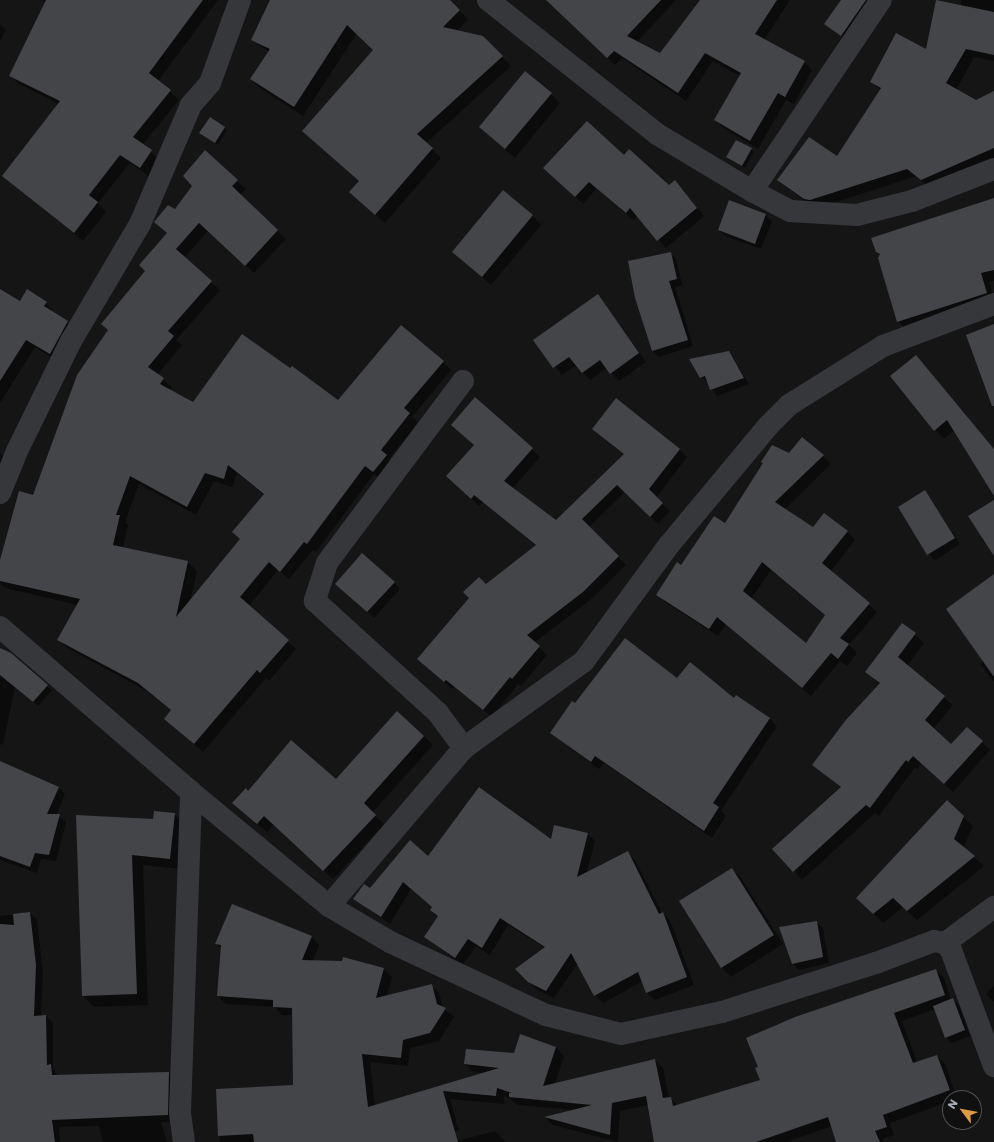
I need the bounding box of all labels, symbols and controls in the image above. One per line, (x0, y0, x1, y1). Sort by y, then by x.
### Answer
north arrow (942, 1090, 982, 1130)
text: N (944, 1096, 962, 1112)

